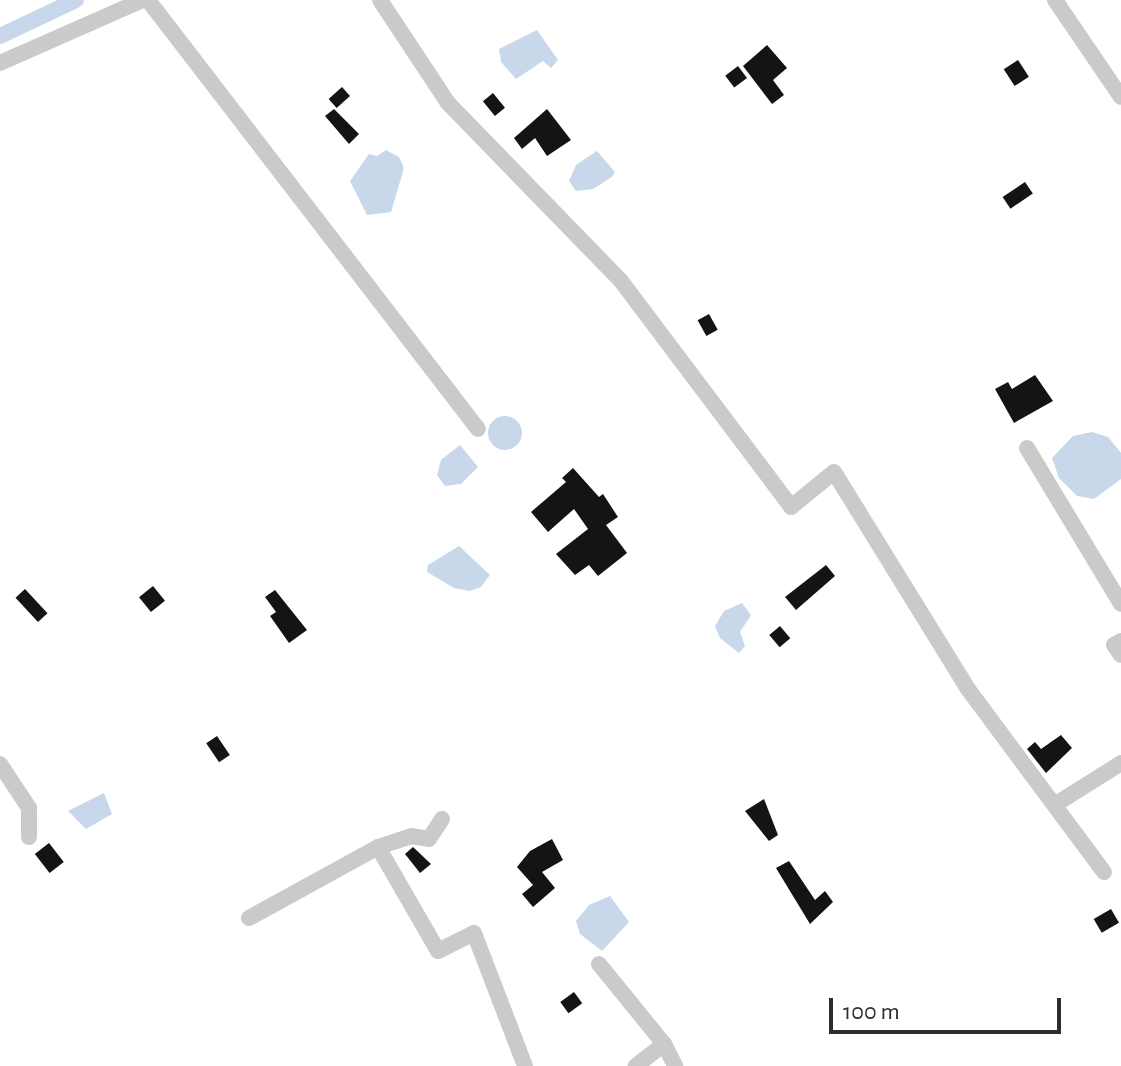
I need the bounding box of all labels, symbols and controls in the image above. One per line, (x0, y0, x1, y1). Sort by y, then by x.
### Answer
scale bar (833, 982, 1065, 1032)
text: 100 m (843, 1000, 900, 1024)

